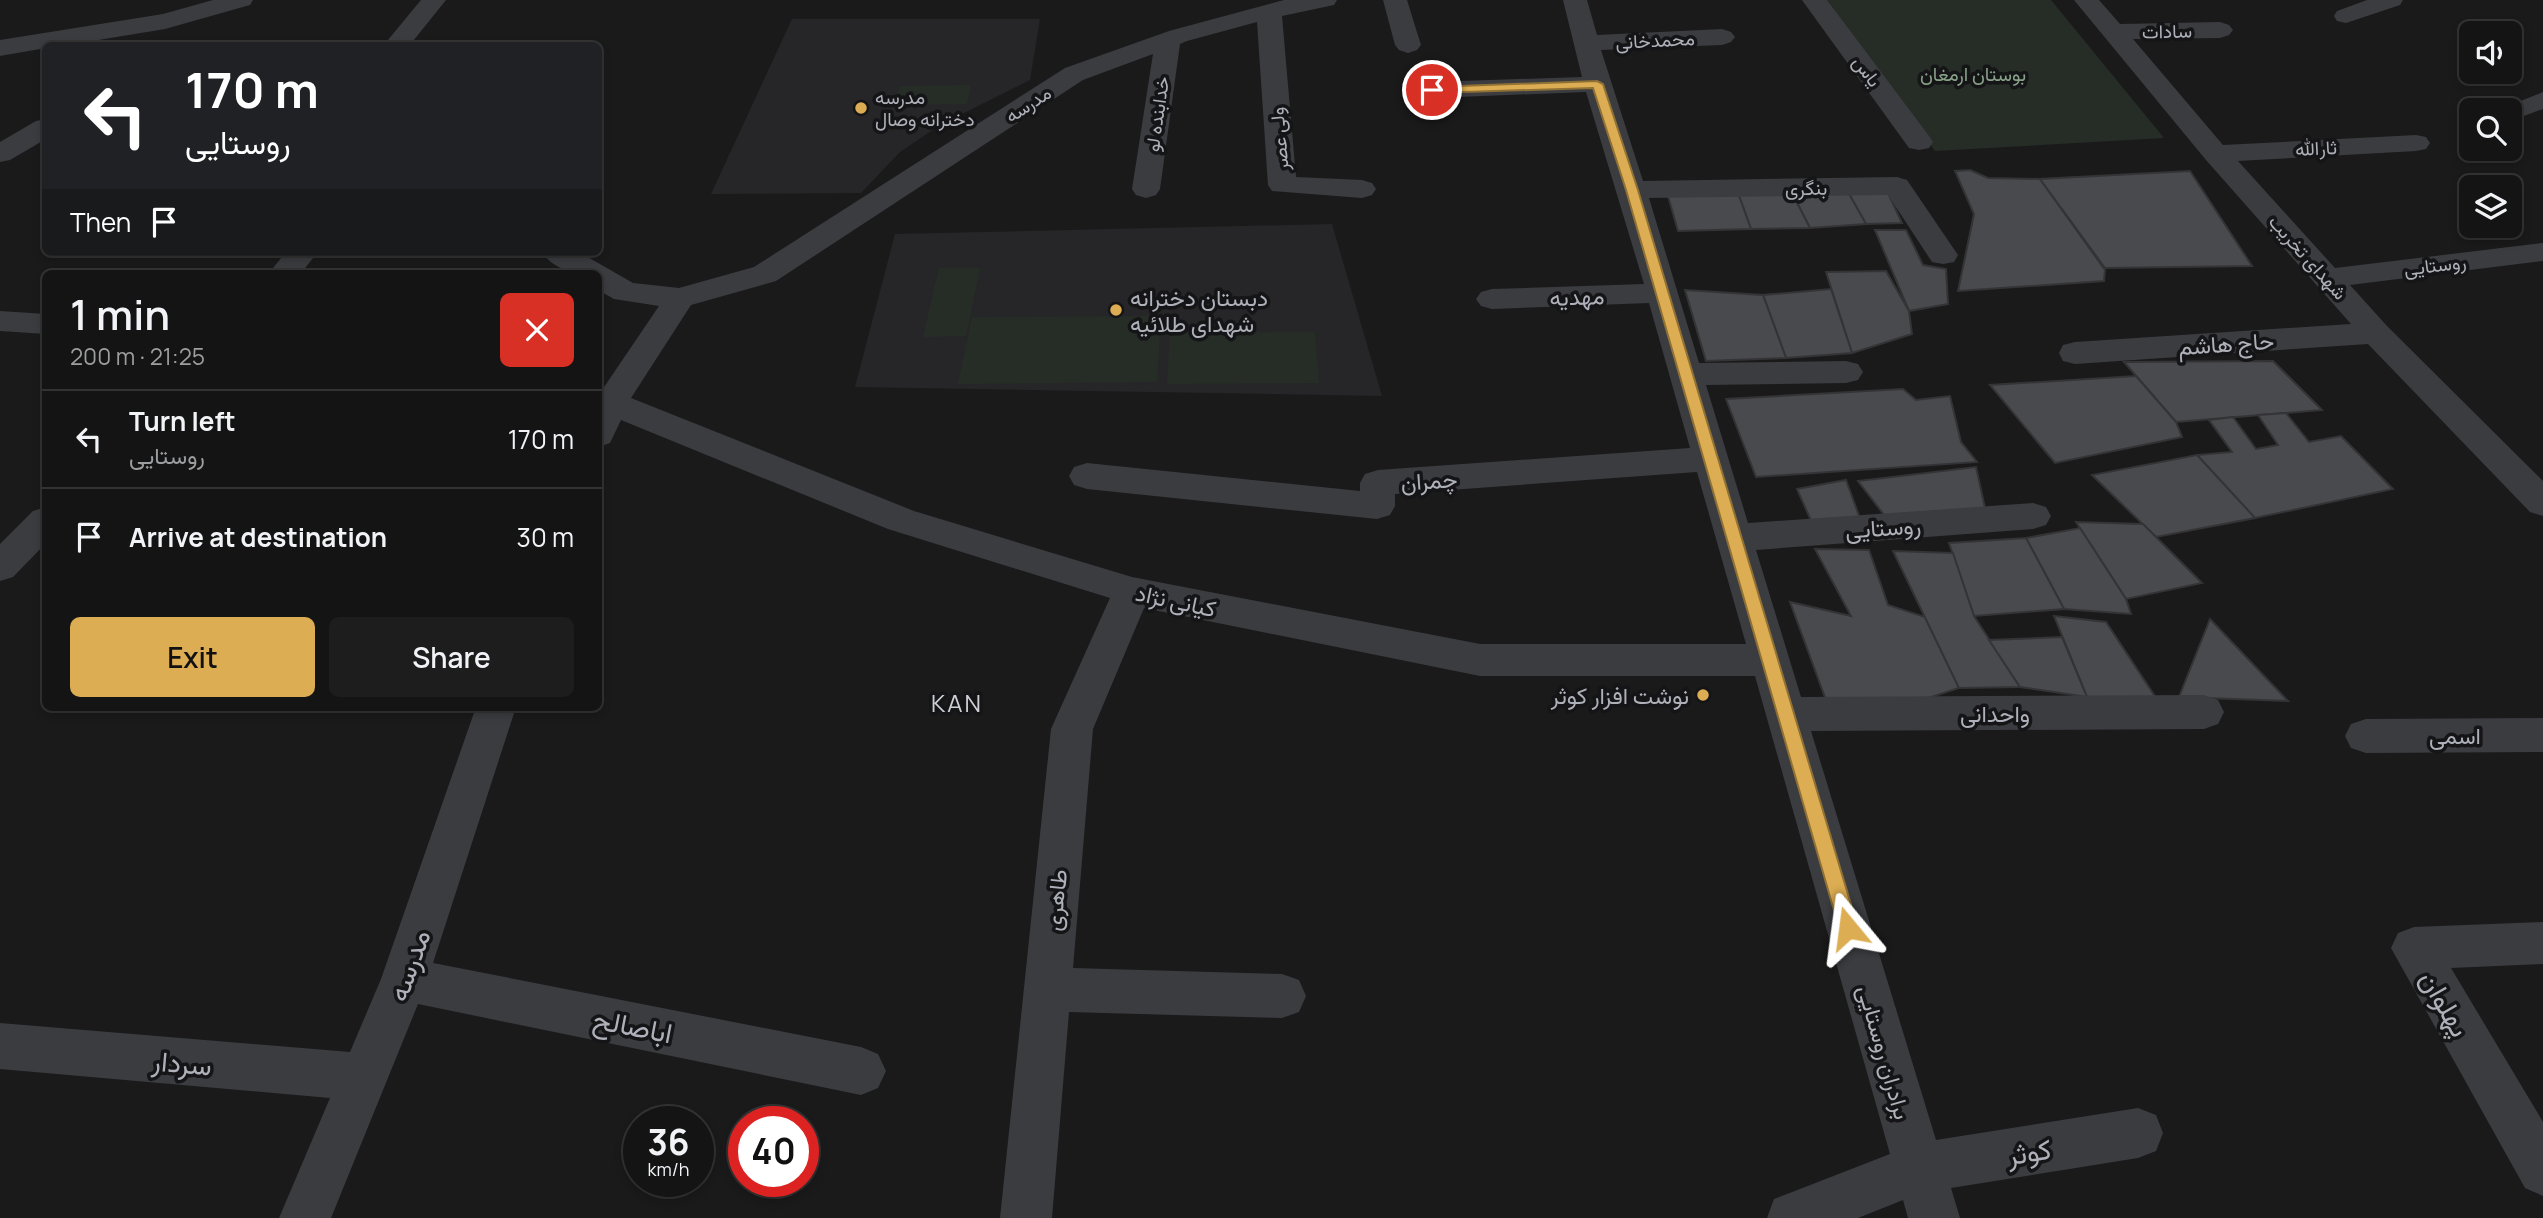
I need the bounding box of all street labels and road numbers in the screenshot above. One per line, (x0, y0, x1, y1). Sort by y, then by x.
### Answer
street label: سادات (2142, 18, 2192, 44)
street label: محمدخانی (1615, 25, 1695, 55)
street label: یاس (1847, 50, 1887, 92)
street label: خدابنده لو (1139, 75, 1175, 153)
street label: مدرسه (1000, 79, 1056, 129)
street label: ولی عصر (1263, 106, 1295, 173)
street label: ثارالله (2295, 134, 2337, 162)
street label: بنگری (1785, 175, 1827, 201)
street label: شهدای تخریب (2263, 209, 2353, 305)
street label: روستایی (2402, 248, 2468, 282)
street label: مهدیه (1549, 279, 1605, 313)
street label: حاج هاشم (2177, 324, 2275, 363)
street label: چمران (1400, 462, 1459, 499)
street label: روستایی (1844, 508, 1922, 546)
street label: کیانی نژاد (1133, 576, 1219, 624)
street label: واحدانی (1960, 697, 2030, 729)
street label: اسمی (2429, 719, 2481, 751)
street label: طاهری (1036, 867, 1074, 933)
street label: مدرسه (378, 924, 438, 1006)
street label: پهلوان (2411, 963, 2480, 1044)
street label: برادران روستایی (1851, 981, 1919, 1123)
street label: اباصالح (590, 999, 676, 1053)
street label: سردار (149, 1040, 214, 1084)
street label: کوثر (2003, 1129, 2054, 1173)

